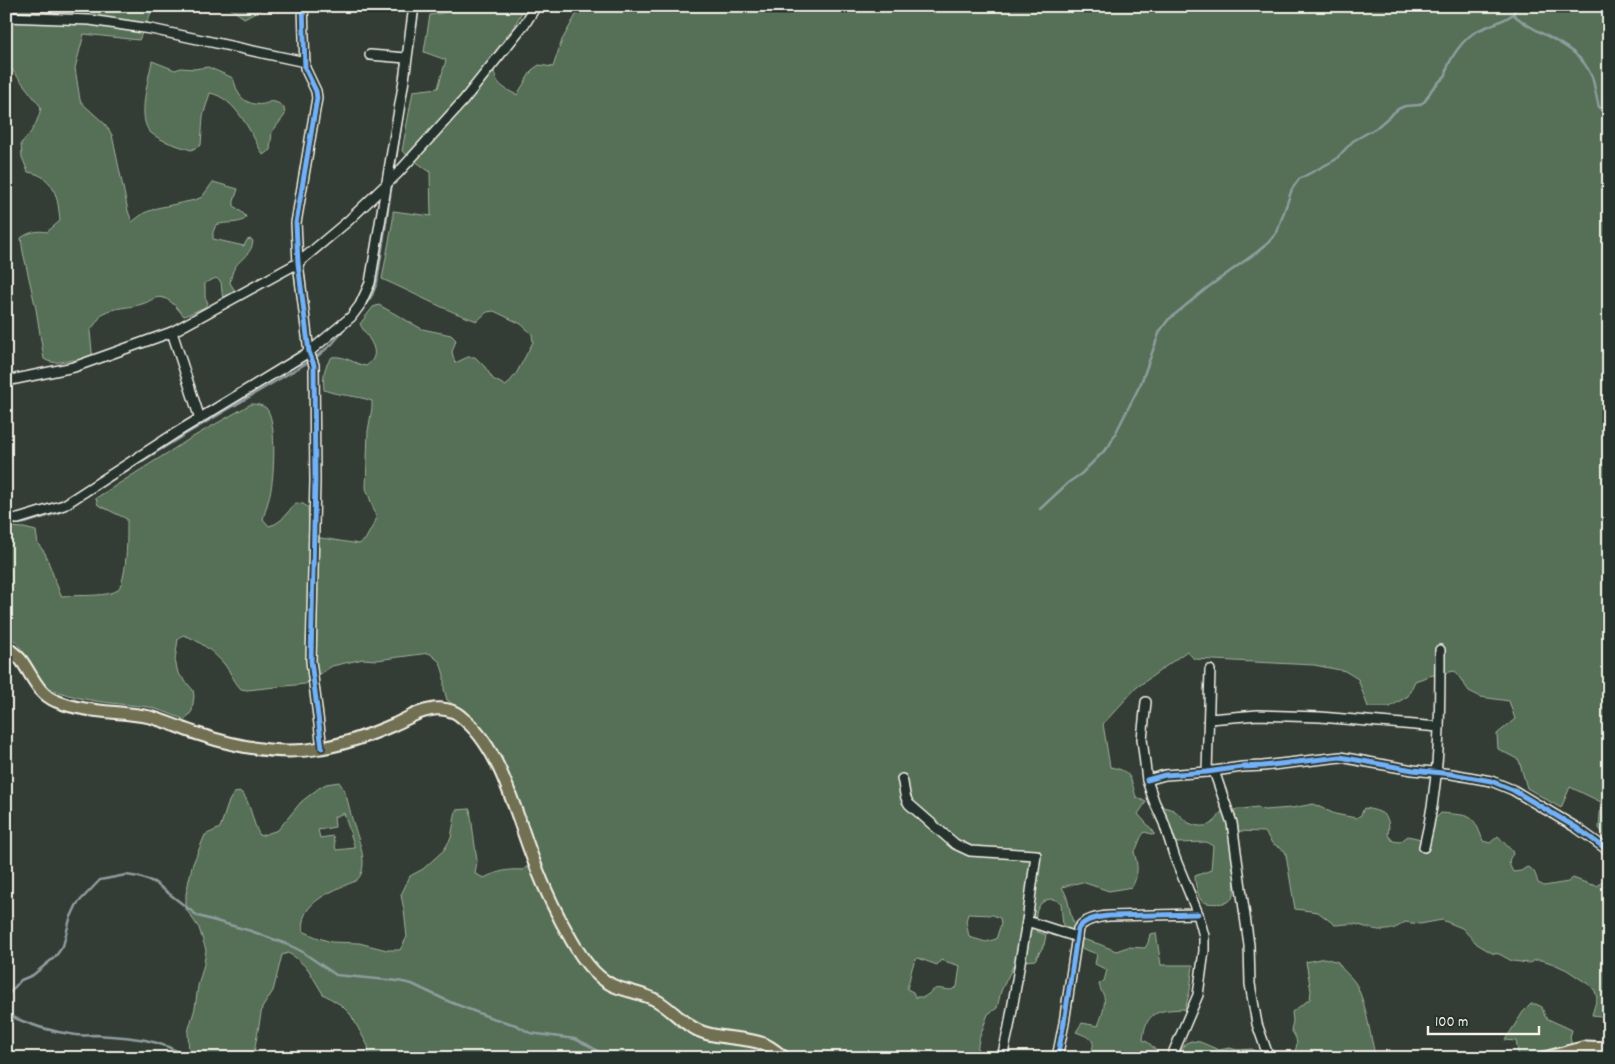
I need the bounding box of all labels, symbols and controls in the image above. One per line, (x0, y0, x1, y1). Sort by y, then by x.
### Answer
scale bar (1428, 1004, 1539, 1036)
text: 100 m (1435, 1012, 1468, 1034)

